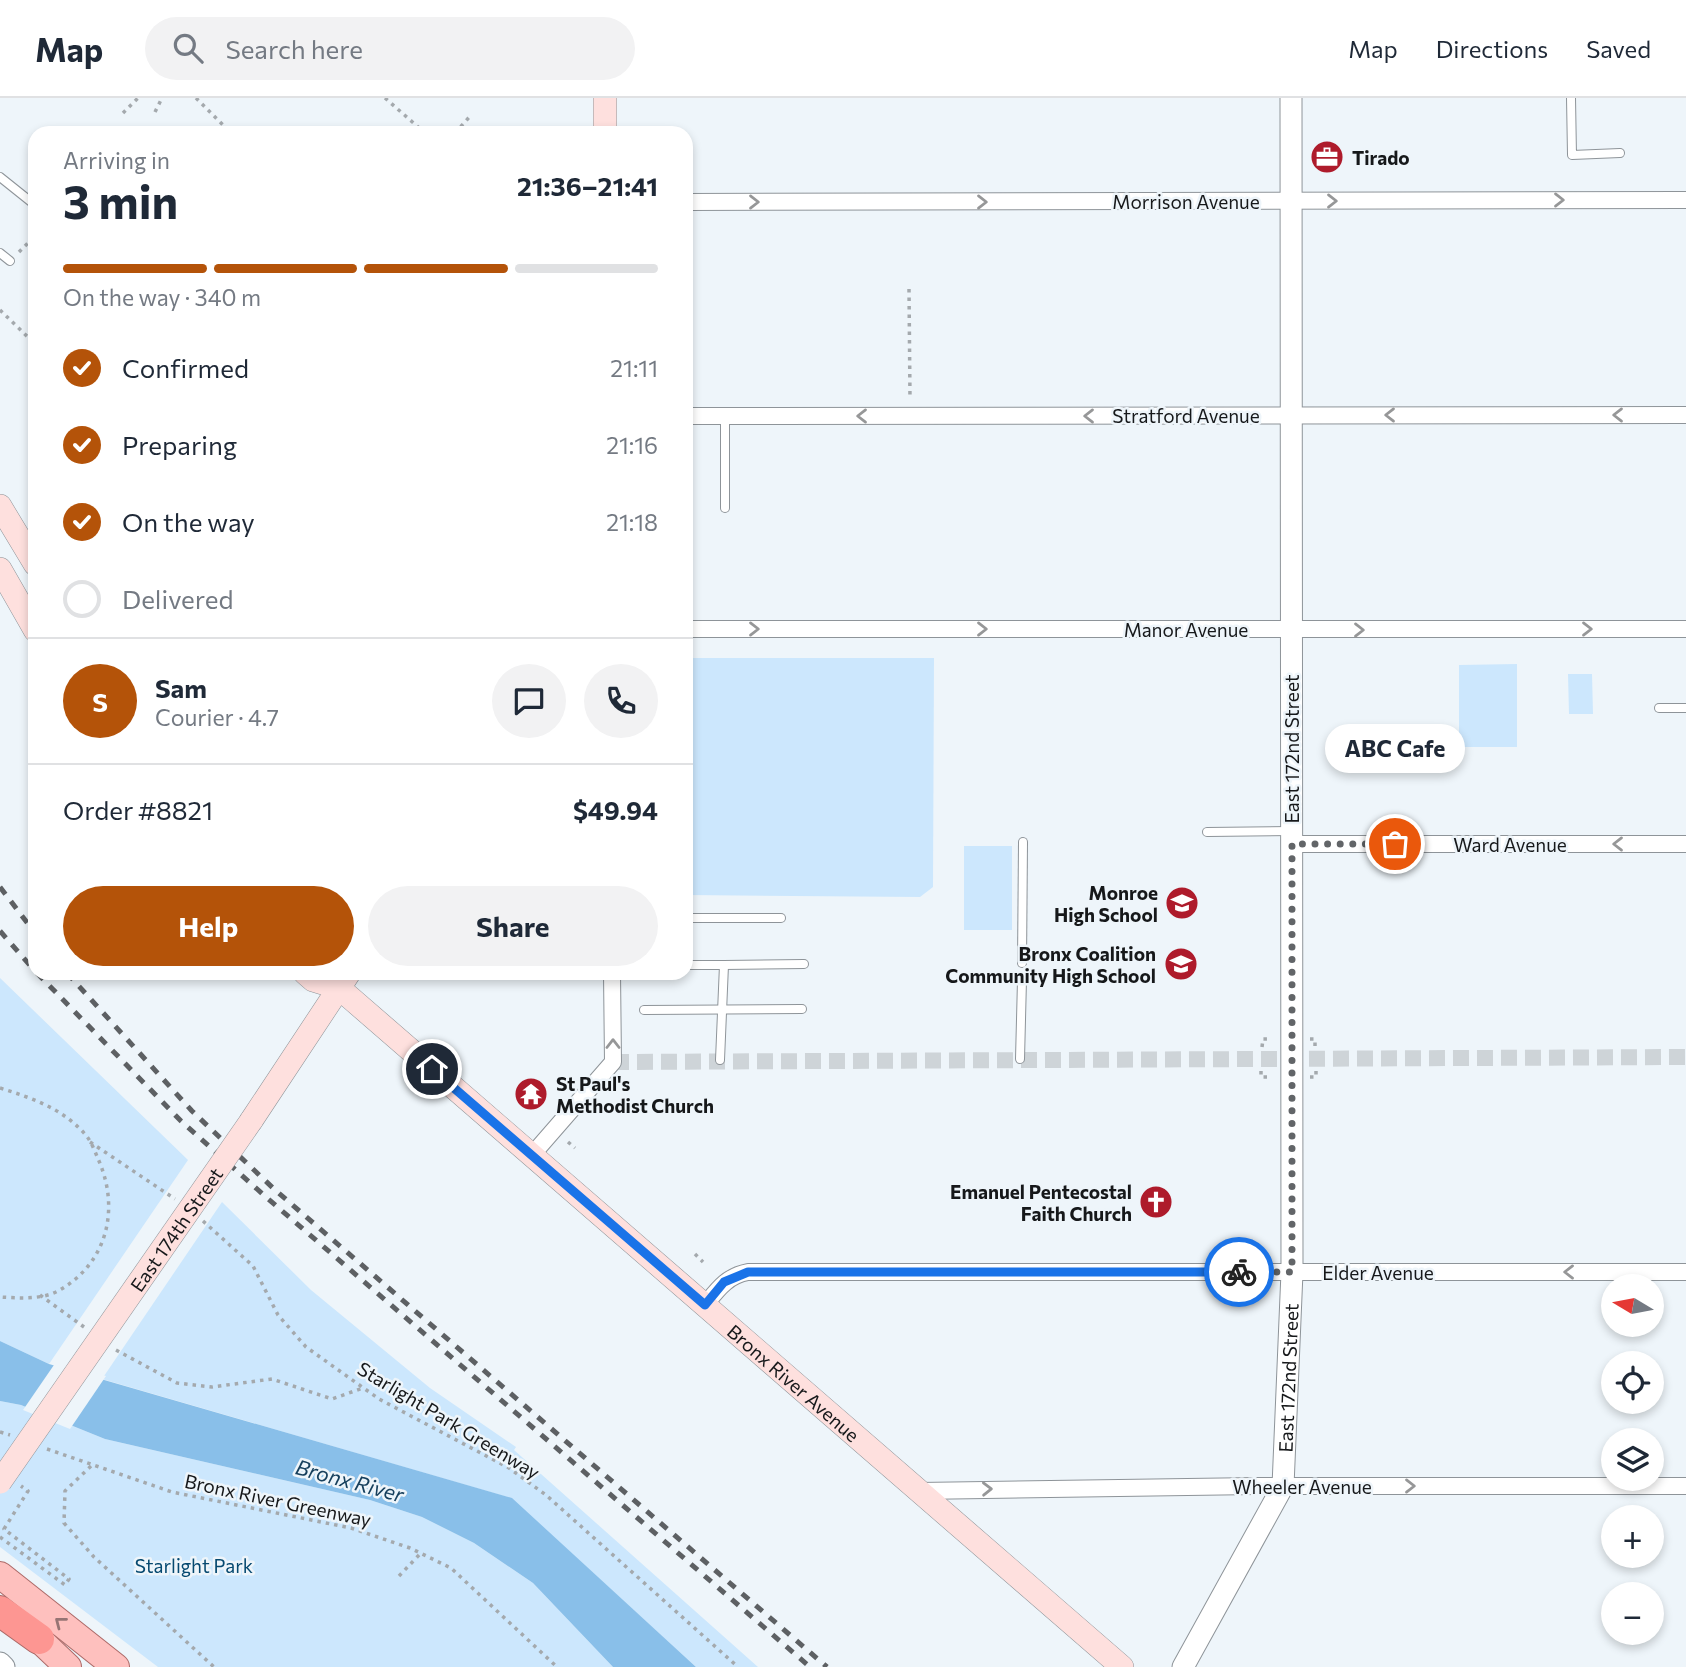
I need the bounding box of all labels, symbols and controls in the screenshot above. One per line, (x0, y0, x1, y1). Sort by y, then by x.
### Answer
search box (145, 17, 635, 80)
text: Map (35, 28, 103, 69)
icon: search (169, 29, 207, 67)
text: Search here (225, 33, 363, 64)
text: Map (1348, 34, 1398, 63)
text: Directions (1436, 34, 1548, 63)
text: Saved (1586, 34, 1651, 63)
office icon: Tirado (1308, 138, 1346, 176)
text: Arriving in (63, 146, 170, 174)
place label: Tirado (1352, 146, 1410, 169)
text: 21:36–21:41 (517, 170, 658, 201)
text: 3 min (63, 172, 178, 228)
street label: Morrison Avenue (1112, 190, 1260, 213)
one-way arrow (1554, 192, 1565, 208)
one-way arrow (1327, 193, 1337, 209)
one-way arrow (749, 194, 760, 210)
one-way arrow (977, 194, 987, 210)
text: On the way · 340 m (63, 283, 261, 311)
icon: check (63, 349, 101, 387)
text: Confirmed (122, 352, 249, 383)
text: 21:11 (610, 354, 658, 382)
street label: Stratford Avenue (1112, 404, 1260, 427)
one-way arrow (1385, 407, 1395, 423)
one-way arrow (1612, 407, 1623, 423)
one-way arrow (856, 408, 867, 424)
one-way arrow (1084, 408, 1094, 424)
icon: check (63, 426, 101, 464)
text: Preparing (122, 429, 237, 460)
text: 21:16 (606, 431, 658, 459)
icon: check (63, 503, 101, 541)
text: On the way (122, 506, 255, 537)
text: 21:18 (606, 508, 658, 536)
text: Delivered (122, 583, 233, 614)
street label: Manor Avenue (1124, 618, 1248, 641)
one-way arrow (749, 621, 760, 637)
one-way arrow (977, 621, 987, 637)
one-way arrow (1582, 621, 1592, 637)
one-way arrow (1354, 622, 1365, 638)
button: chat (492, 664, 566, 738)
button: phone (584, 664, 658, 738)
text: Sam (155, 672, 207, 703)
street label: East 172nd Street (1280, 674, 1303, 824)
text: S (92, 686, 108, 717)
text: Courier · 4.7 (155, 703, 279, 731)
callout: ABC Cafe (1325, 725, 1465, 774)
text: ABC Cafe (1345, 734, 1445, 762)
text: Order #8821 (63, 794, 213, 825)
text: $49.94 (573, 794, 658, 825)
pin (1365, 814, 1425, 874)
icon: bag (1376, 825, 1414, 863)
street label: Ward Avenue (1453, 833, 1567, 856)
one-way arrow (1612, 836, 1623, 852)
place label: Monroe High School (1054, 881, 1158, 926)
school or university icon: Monroe High School (1163, 884, 1201, 922)
button: Help (63, 886, 354, 966)
button: Share (368, 886, 658, 966)
place label: Bronx Coalition Community High School (945, 942, 1156, 987)
school or university icon: Bronx Coalition Community High School (1162, 945, 1200, 983)
one-way arrow (605, 1038, 621, 1049)
pin (402, 1039, 462, 1099)
icon: home (413, 1050, 451, 1088)
place label: St Paul's Methodist Church (556, 1072, 714, 1117)
temple icon: St Paul's Methodist Church (512, 1075, 550, 1113)
street label: East 174th Street (125, 1163, 227, 1296)
place label: Emanuel Pentecostal Faith Church (950, 1180, 1132, 1225)
church icon: Emanuel Pentecostal Faith Church (1137, 1183, 1175, 1221)
courier (1204, 1237, 1274, 1307)
icon: bike (1220, 1253, 1258, 1291)
street label: Elder Avenue (1322, 1261, 1434, 1284)
one-way arrow (1563, 1264, 1574, 1280)
north arrow (1601, 1274, 1664, 1337)
map controls (1601, 1274, 1664, 1645)
street label: East 172nd Street (1273, 1303, 1302, 1453)
street label: Bronx River Avenue (723, 1319, 865, 1446)
button: locate (1601, 1351, 1664, 1414)
street label: Starlight Park Greenway (354, 1356, 544, 1484)
button: layers (1601, 1428, 1664, 1491)
water label: Bronx River (293, 1454, 407, 1507)
street label: Bronx River Greenway (183, 1469, 374, 1531)
street label: Wheeler Avenue (1232, 1475, 1372, 1498)
one-way arrow (1406, 1478, 1416, 1494)
one-way arrow (982, 1481, 993, 1497)
button: + (1601, 1505, 1664, 1568)
park label: Starlight Park (135, 1554, 253, 1577)
button: − (1601, 1582, 1664, 1645)
one-way arrow (55, 1618, 68, 1630)

